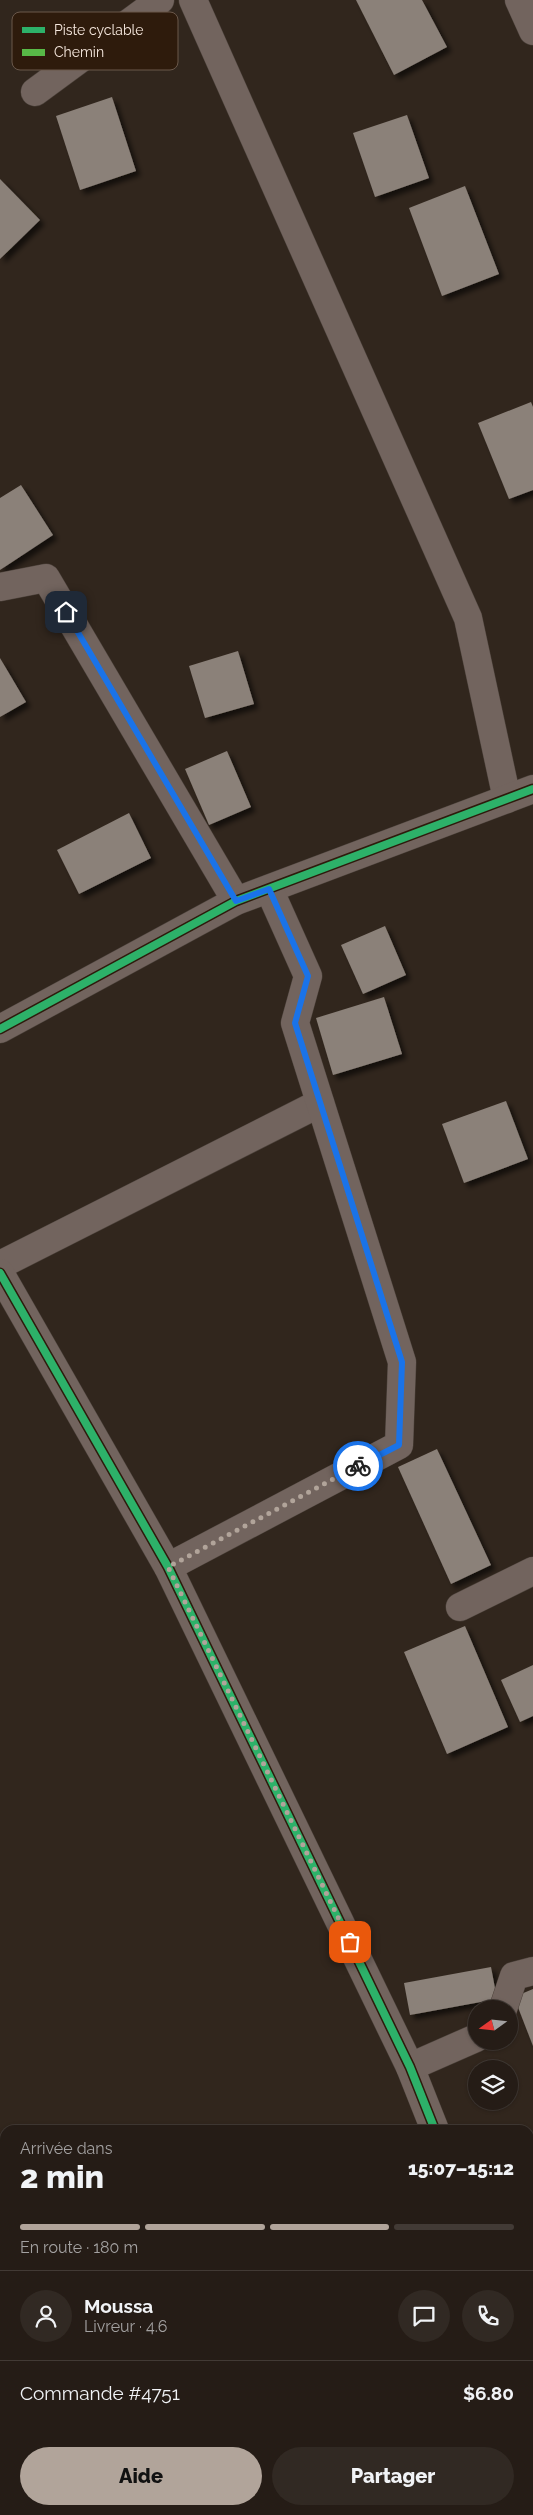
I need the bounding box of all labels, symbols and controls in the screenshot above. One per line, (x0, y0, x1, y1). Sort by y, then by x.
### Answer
legend (12, 12, 178, 70)
text: Piste cyclable (54, 22, 144, 38)
text: Chemin (54, 44, 104, 60)
pin (45, 591, 87, 633)
icon: home (52, 598, 80, 626)
courier (333, 1441, 383, 1491)
icon: bike (344, 1452, 372, 1480)
pin (329, 1921, 371, 1963)
icon: bag (336, 1928, 364, 1956)
north arrow (468, 2000, 518, 2050)
map controls (468, 2000, 518, 2110)
button: layers (468, 2060, 518, 2110)
text: Arrivée dans (20, 2139, 112, 2158)
text: 15:07–15:12 (408, 2157, 514, 2179)
text: 2 min (20, 2158, 104, 2195)
text: En route · 180 m (20, 2238, 138, 2257)
button: person (20, 2290, 72, 2342)
button: chat (398, 2290, 450, 2342)
button: phone (462, 2290, 514, 2342)
text: Moussa (84, 2295, 153, 2317)
text: Livreur · 4.6 (84, 2317, 167, 2336)
text: Commande #4751 (20, 2382, 180, 2404)
text: $6.80 (463, 2382, 514, 2404)
button: Aide (20, 2447, 262, 2505)
button: Partager (272, 2447, 514, 2505)

